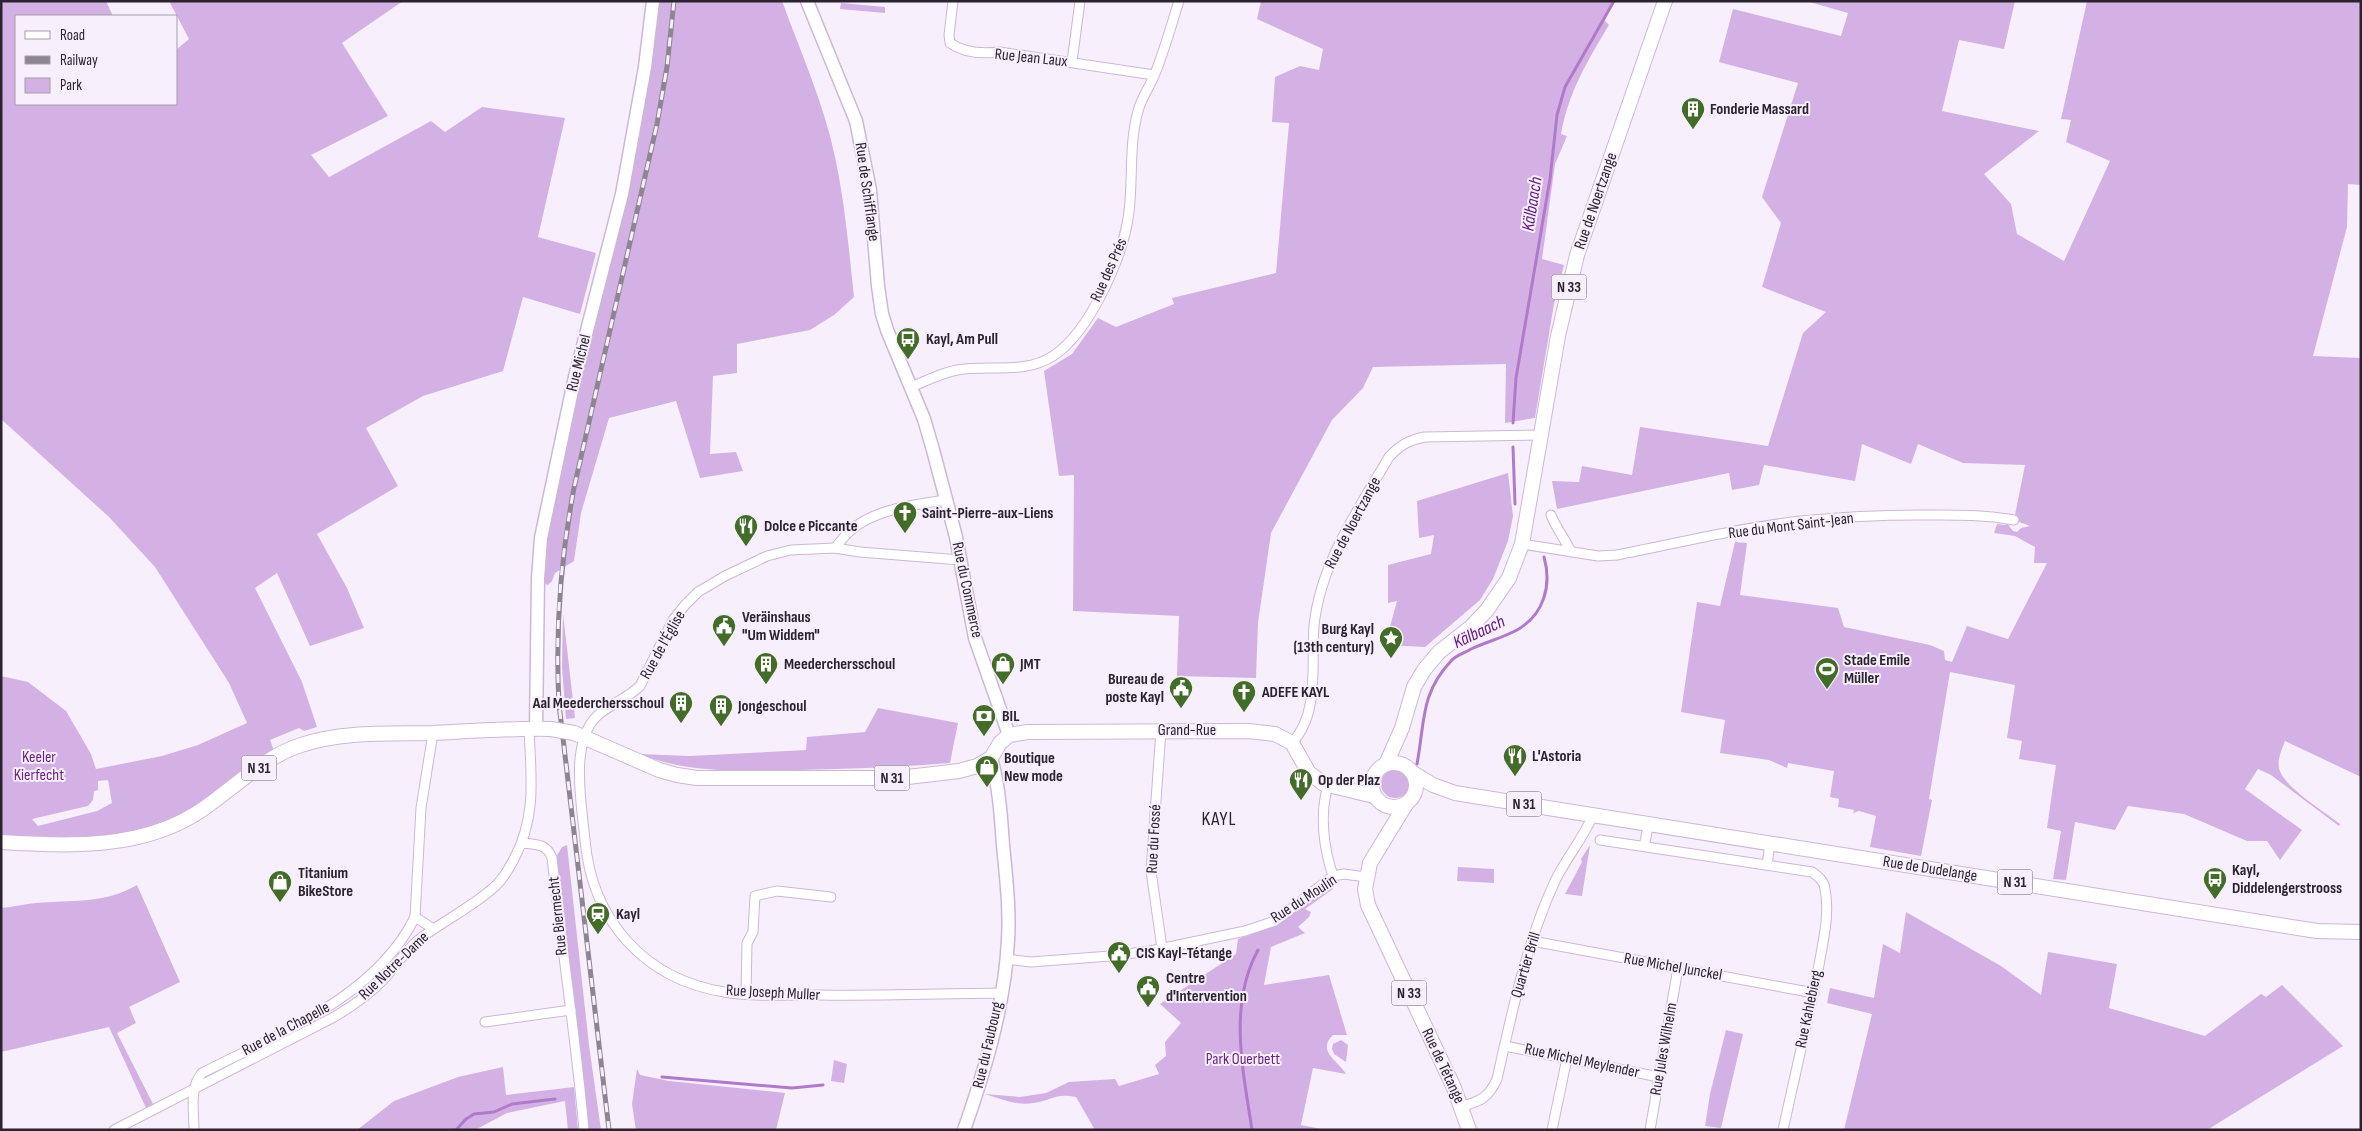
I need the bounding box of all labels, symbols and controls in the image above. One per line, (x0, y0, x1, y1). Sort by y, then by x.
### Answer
legend (15, 15, 178, 105)
text: Road (60, 26, 85, 45)
street label: Rue Jean Laux (994, 45, 1068, 71)
text: Railway (60, 51, 98, 70)
text: Park (60, 76, 82, 95)
building icon: Fonderie Massard (1680, 96, 1706, 130)
place label: Fonderie Massard (1710, 100, 1809, 119)
street label: Rue de Schifflange (851, 141, 883, 243)
street label: Rue de Noertzange (1571, 150, 1621, 252)
water label: Kälbaach (1517, 175, 1547, 233)
street label: Rue des Prés (1087, 235, 1132, 305)
road number: N 33 (1552, 274, 1586, 300)
bus stop icon: Kayl, Am Pull (895, 326, 921, 360)
place label: Kayl, Am Pull (926, 330, 998, 349)
street label: Rue Michel (563, 332, 595, 394)
street label: Rue de Noertzange (1321, 474, 1385, 572)
church icon: Saint-Pierre-aux-Liens (892, 500, 918, 534)
place label: Saint-Pierre-aux-Liens (922, 504, 1053, 523)
street label: Rue du Mont Saint-Jean (1727, 509, 1855, 543)
restaurant icon: Dolce e Piccante (733, 513, 759, 547)
place label: Dolce e Piccante (764, 517, 858, 536)
street label: Rue du Commerce (948, 540, 986, 640)
street label: Rue de l'Église (636, 607, 690, 683)
place label: Veräinshaus "Um Widdem" (742, 608, 820, 645)
water label: Kälbaach (1450, 611, 1509, 653)
public building icon: Veräinshaus "Um Widdem" (711, 613, 737, 647)
place label: Burg Kayl (13th century) (1293, 620, 1374, 657)
place icon: Burg Kayl (13th century) (1378, 625, 1404, 659)
building icon: Meederchersschoul (753, 651, 779, 685)
shop icon: JMT (990, 651, 1016, 685)
place label: Stade Emile Müller (1844, 651, 1910, 688)
place label: Meederchersschoul (784, 655, 895, 674)
place label: JMT (1019, 655, 1041, 674)
sports icon: Stade Emile Müller (1814, 656, 1840, 690)
place label: Bureau de poste Kayl (1105, 670, 1164, 707)
public building icon: Bureau de poste Kayl (1168, 675, 1194, 709)
church icon: ADEFE KAYL (1231, 679, 1257, 713)
place label: ADEFE KAYL (1261, 683, 1330, 702)
building icon: Aal Meederchersschoul (668, 690, 694, 724)
building icon: Jongeschoul (708, 693, 734, 727)
place label: Aal Meederchersschoul (532, 694, 664, 713)
place label: Jongeschoul (737, 697, 806, 716)
bank icon: BIL (971, 703, 997, 737)
place label: BIL (1002, 707, 1020, 726)
street label: Grand-Rue (1158, 721, 1216, 740)
restaurant icon: L'Astoria (1502, 743, 1528, 777)
place label: L'Astoria (1532, 747, 1581, 766)
park label: Keeler Kierfecht (14, 748, 64, 785)
place label: Boutique New mode (1004, 749, 1063, 786)
shop icon: Boutique New mode (974, 754, 1000, 788)
road number: N 31 (242, 756, 276, 780)
road number: N 31 (874, 766, 910, 790)
restaurant icon: Op der Plaz (1288, 767, 1314, 801)
place label: Op der Plaz (1318, 771, 1380, 790)
road number: N 31 (1506, 792, 1542, 816)
street label: Rue du Fossé (1143, 804, 1165, 874)
district label: KAYL (1202, 808, 1236, 831)
street label: Rue de Dudelange (1882, 852, 1978, 886)
place label: Kayl, Diddelengerstrooss (2232, 861, 2342, 898)
place label: Titanium BikeStore (298, 864, 353, 901)
bus stop icon: Kayl, Diddelengerstrooss (2202, 866, 2228, 900)
shop icon: Titanium BikeStore (267, 869, 293, 903)
road number: N 31 (1998, 870, 2032, 894)
street label: Rue du Moulin (1267, 871, 1341, 927)
street label: Rue Biermecht (544, 876, 572, 956)
station icon: Kayl (585, 901, 611, 935)
place label: Kayl (616, 905, 640, 924)
street label: Rue Notre-Dame (355, 928, 433, 1004)
street label: Quartier Brill (1507, 930, 1545, 1000)
public building icon: CIS Kayl-Tétange (1106, 940, 1132, 974)
place label: CIS Kayl-Tétange (1136, 944, 1232, 963)
street label: Rue Michel Junckel (1622, 949, 1724, 985)
street label: Rue Kahlebierg (1791, 968, 1827, 1050)
place label: Centre d'Intervention (1166, 969, 1247, 1006)
public building icon: Centre d'Intervention (1135, 974, 1161, 1008)
road number: N 33 (1392, 980, 1426, 1006)
street label: Rue Joseph Muller (725, 981, 821, 1005)
street label: Rue de la Chapelle (239, 998, 333, 1060)
street label: Rue du Faubourg (969, 1000, 1007, 1090)
street label: Rue Jules Wilhelm (1647, 1001, 1681, 1097)
street label: Rue de Tétange (1417, 1025, 1469, 1107)
street label: Rue Michel Meylender (1523, 1040, 1641, 1083)
park label: Park Ouerbett (1206, 1050, 1280, 1069)

